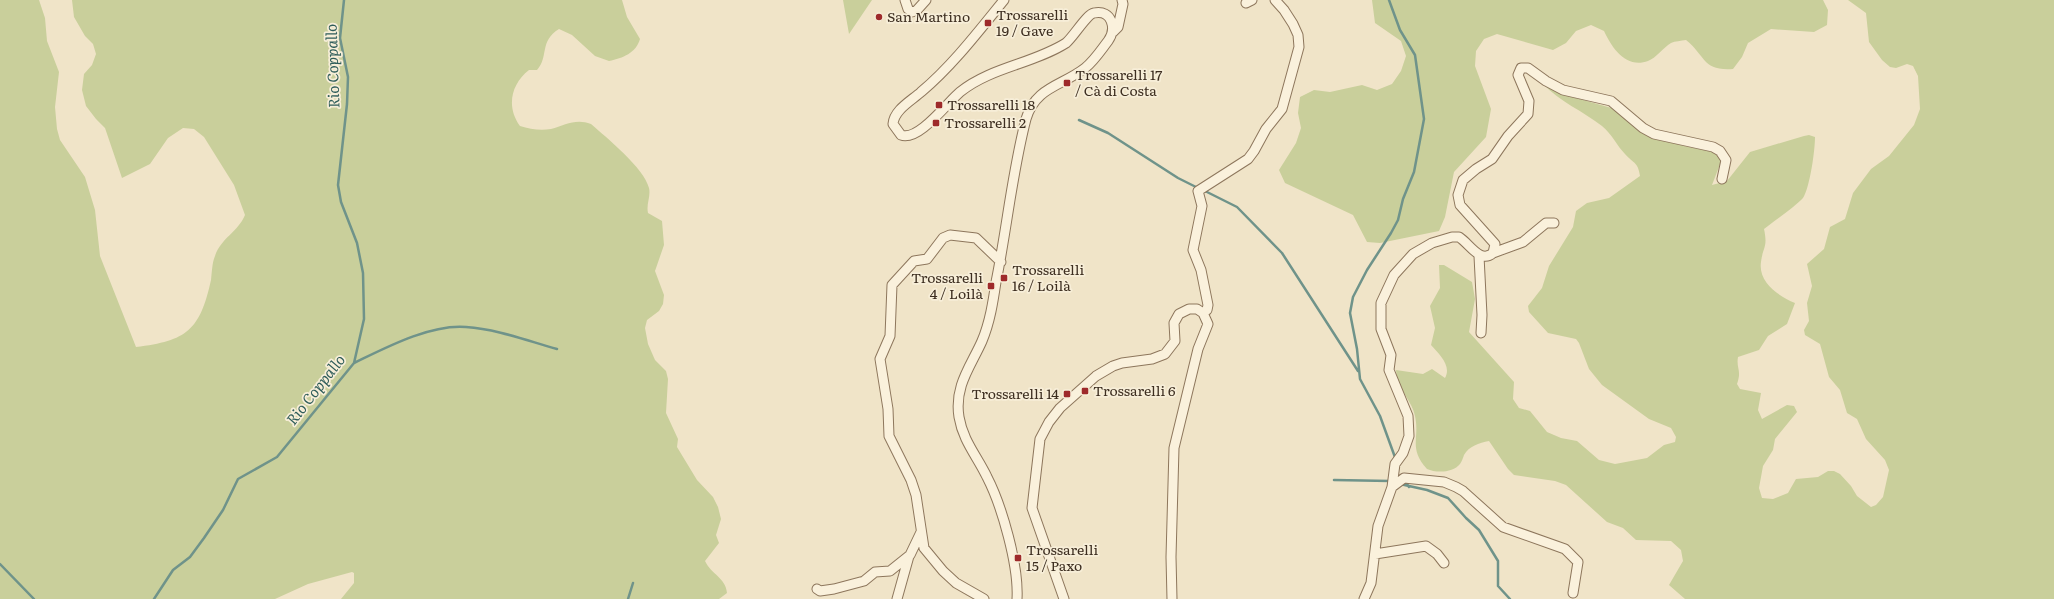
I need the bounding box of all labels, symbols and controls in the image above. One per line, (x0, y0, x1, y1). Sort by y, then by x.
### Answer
place label: Trossarelli 19 / Gave (996, 4, 1068, 40)
place label: San Martino (887, 6, 970, 26)
marker: San Martino (874, 12, 884, 22)
marker: Trossarelli 19 / Gave (983, 18, 993, 28)
water label: Rio Coppallo (319, 24, 344, 109)
place label: Trossarelli 17 / Cà di Costa (1075, 64, 1162, 100)
marker: Trossarelli 17 / Cà di Costa (1062, 78, 1072, 88)
place label: Trossarelli 18 (947, 94, 1036, 114)
marker: Trossarelli 18 (934, 100, 944, 110)
place label: Trossarelli 2 (944, 112, 1026, 132)
marker: Trossarelli 2 (931, 118, 941, 128)
place label: Trossarelli 16 / Loilà (1012, 259, 1084, 295)
place label: Trossarelli 4 / Loilà (911, 267, 983, 303)
marker: Trossarelli 16 / Loilà (999, 273, 1009, 283)
marker: Trossarelli 4 / Loilà (986, 281, 996, 291)
water label: Rio Coppallo (280, 349, 350, 429)
place label: Trossarelli 6 (1093, 380, 1176, 400)
place label: Trossarelli 14 (971, 383, 1059, 403)
marker: Trossarelli 6 (1080, 386, 1090, 396)
marker: Trossarelli 14 (1062, 389, 1072, 399)
place label: Trossarelli 15 / Paxo (1026, 539, 1098, 575)
marker: Trossarelli 15 / Paxo (1013, 553, 1023, 563)

